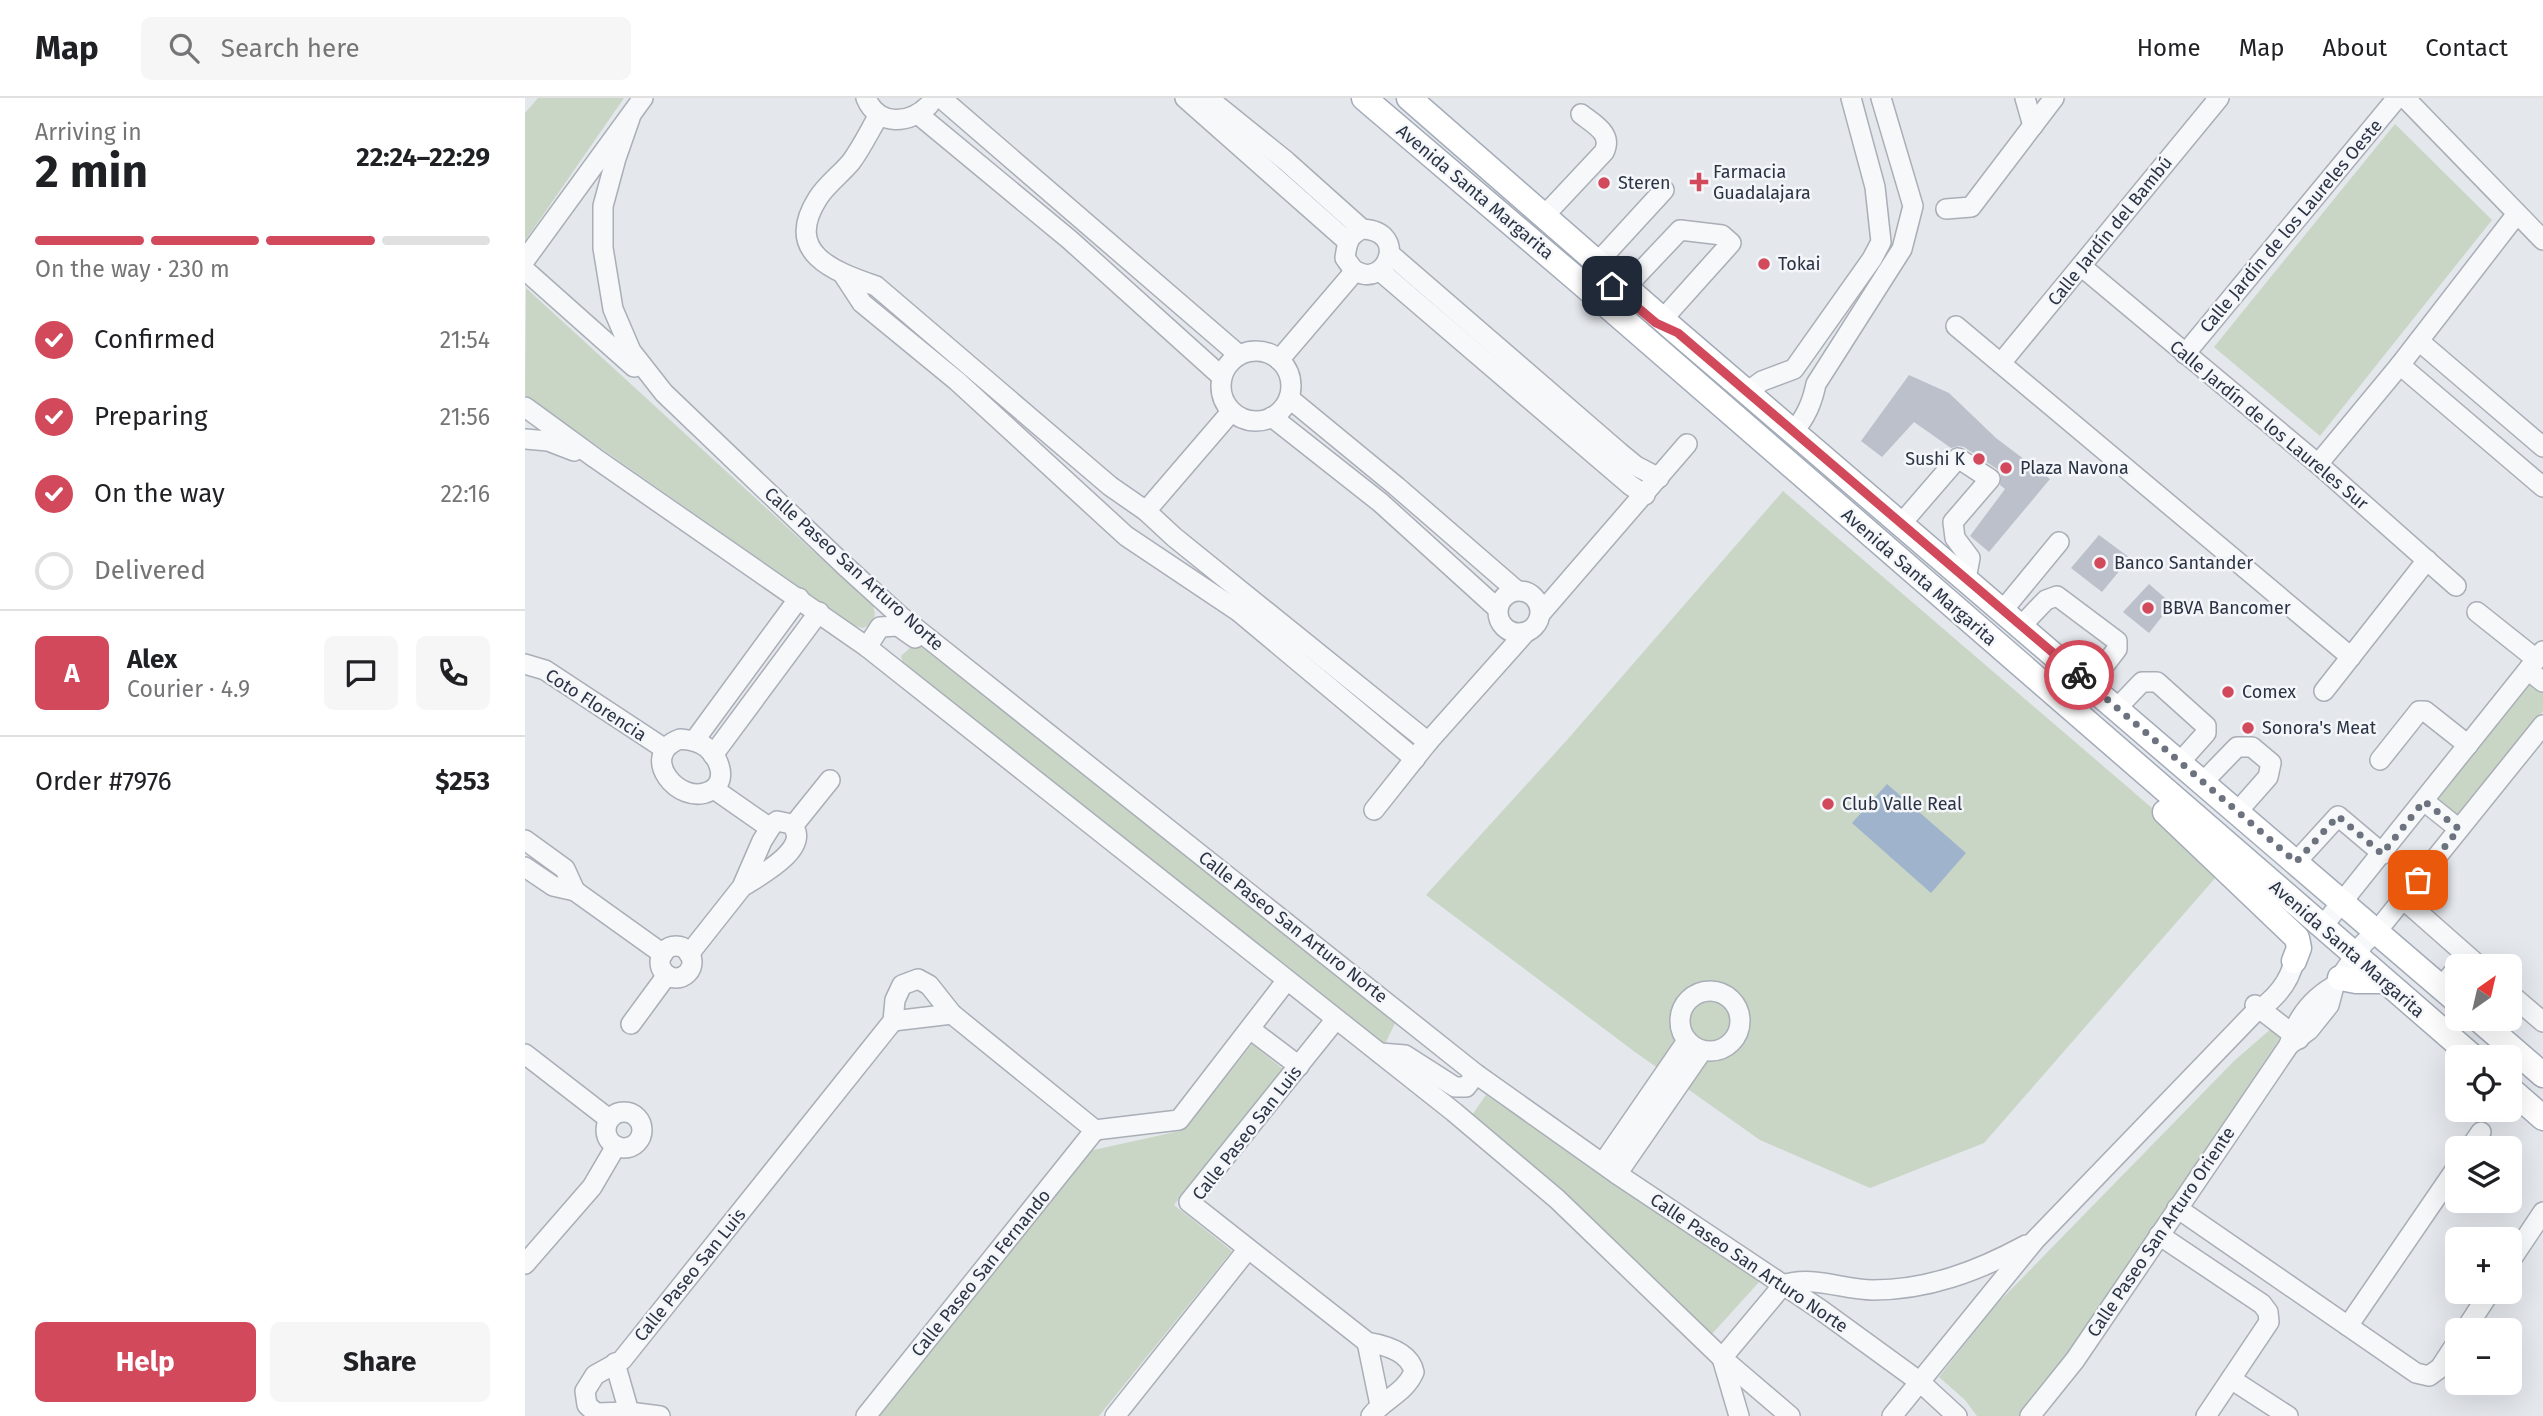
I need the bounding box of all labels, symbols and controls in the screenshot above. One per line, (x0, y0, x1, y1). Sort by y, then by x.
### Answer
search box (141, 17, 631, 80)
text: Map (35, 28, 99, 68)
icon: search (165, 29, 203, 67)
text: Search here (221, 33, 360, 64)
text: Home (2137, 34, 2201, 62)
text: Map (2239, 34, 2285, 62)
text: About (2323, 34, 2387, 62)
text: Contact (2425, 34, 2508, 62)
street label: Calle Jardín de los Laureles Oeste (2195, 115, 2387, 337)
text: Arriving in (35, 118, 142, 146)
street label: Avenida Santa Margarita (1392, 120, 1558, 264)
text: 22:24–22:29 (356, 142, 490, 173)
text: 2 min (35, 144, 148, 199)
street label: Calle Jardín del Bambú (2043, 152, 2177, 310)
place label: Farmacia Guadalajara (1713, 161, 1811, 204)
place label: Steren (1618, 172, 1671, 194)
marker: Farmacia Guadalajara (1691, 174, 1707, 190)
marker: Steren (1596, 175, 1612, 191)
place label: Tokai (1778, 253, 1821, 275)
text: On the way · 230 m (35, 255, 230, 283)
pin (1582, 256, 1642, 316)
marker: Tokai (1756, 256, 1772, 272)
icon: home (1593, 267, 1631, 305)
icon: check (35, 321, 73, 359)
text: Confirmed (94, 324, 215, 355)
text: 21:54 (440, 326, 490, 354)
street label: Calle Jardín de los Laureles Sur (2165, 335, 2373, 515)
icon: check (35, 398, 73, 436)
text: Preparing (94, 401, 207, 432)
text: 21:56 (440, 403, 490, 431)
place label: Sushi K (1905, 448, 1965, 470)
marker: Sushi K (1971, 451, 1987, 467)
place label: Plaza Navona (2020, 457, 2129, 479)
marker: Plaza Navona (1998, 460, 2014, 476)
icon: check (35, 475, 73, 513)
text: On the way (94, 478, 225, 509)
text: 22:16 (440, 480, 490, 508)
street label: Calle Paseo San Arturo Norte (760, 483, 948, 655)
street label: Avenida Santa Margarita (1837, 504, 2001, 650)
place label: Banco Santander (2114, 552, 2253, 574)
text: Delivered (94, 555, 206, 586)
marker: Banco Santander (2092, 555, 2108, 571)
place label: BBVA Bancomer (2162, 597, 2291, 619)
marker: BBVA Bancomer (2140, 600, 2156, 616)
button: chat (324, 636, 398, 710)
button: phone (416, 636, 490, 710)
courier (2044, 640, 2114, 710)
text: Alex (127, 644, 177, 675)
icon: bike (2060, 656, 2098, 694)
text: A (64, 658, 80, 689)
street label: Coto Florencia (541, 664, 651, 746)
text: Courier · 4.9 (127, 675, 250, 703)
place label: Comex (2242, 681, 2296, 703)
marker: Comex (2220, 684, 2236, 700)
place label: Sonora's Meat (2262, 717, 2377, 739)
marker: Sonora's Meat (2240, 720, 2256, 736)
text: Order #7976 (35, 766, 172, 797)
text: $253 (435, 766, 490, 797)
place label: Club Valle Real (1842, 793, 1962, 815)
marker: Club Valle Real (1820, 796, 1836, 812)
street label: Calle Paseo San Arturo Norte (1194, 846, 1392, 1008)
pin (2388, 850, 2448, 910)
icon: bag (2399, 861, 2437, 899)
street label: Avenida Santa Margarita (2265, 876, 2429, 1022)
north arrow (2445, 954, 2522, 1031)
map controls (2445, 954, 2522, 1395)
button: locate (2445, 1045, 2522, 1122)
street label: Calle Paseo San Luis (1188, 1061, 1306, 1205)
street label: Calle Paseo San Arturo Oriente (2082, 1123, 2240, 1341)
button: layers (2445, 1136, 2522, 1213)
street label: Calle Paseo San Fernando (907, 1185, 1055, 1361)
street label: Calle Paseo San Arturo Norte (1646, 1189, 1852, 1337)
street label: Calle Paseo San Luis (630, 1204, 750, 1346)
button: + (2445, 1227, 2522, 1304)
button: − (2445, 1318, 2522, 1395)
button: Help (35, 1322, 256, 1402)
button: Share (270, 1322, 490, 1402)

